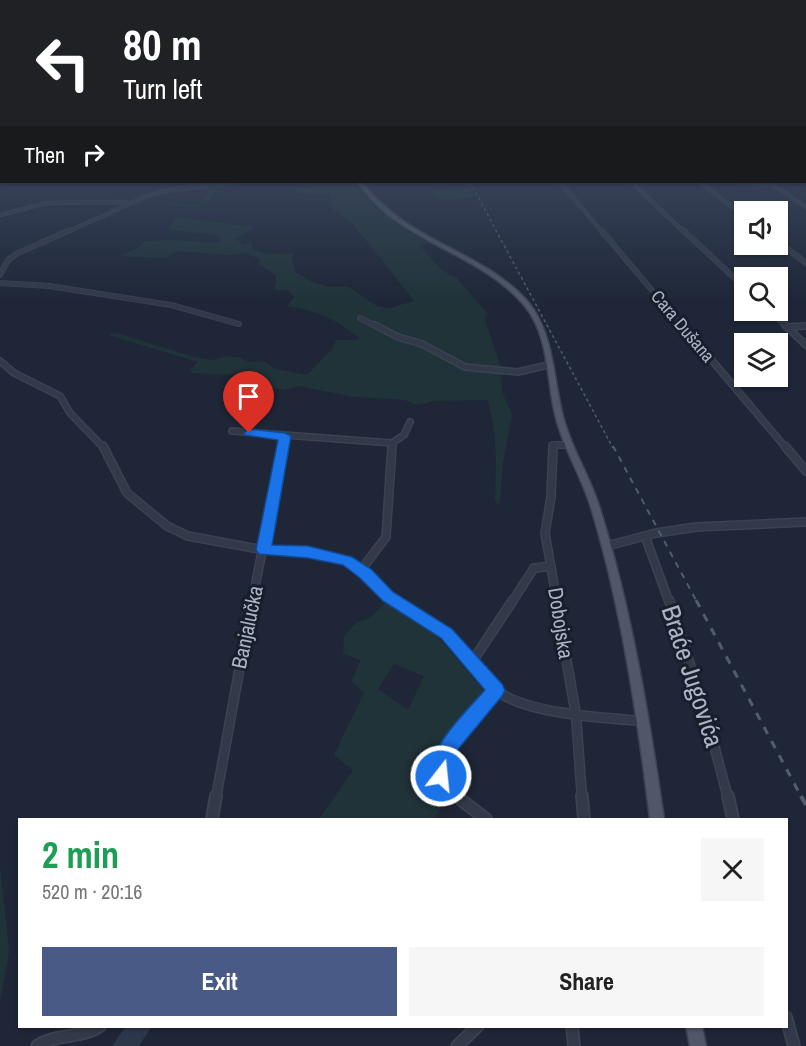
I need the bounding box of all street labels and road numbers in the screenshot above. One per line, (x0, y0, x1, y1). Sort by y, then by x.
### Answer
street label: Cara Dušana (645, 285, 721, 367)
street label: Banjalučka (224, 582, 270, 671)
street label: Dobojska (541, 585, 581, 661)
street label: Braće Jugovića (654, 601, 732, 751)

